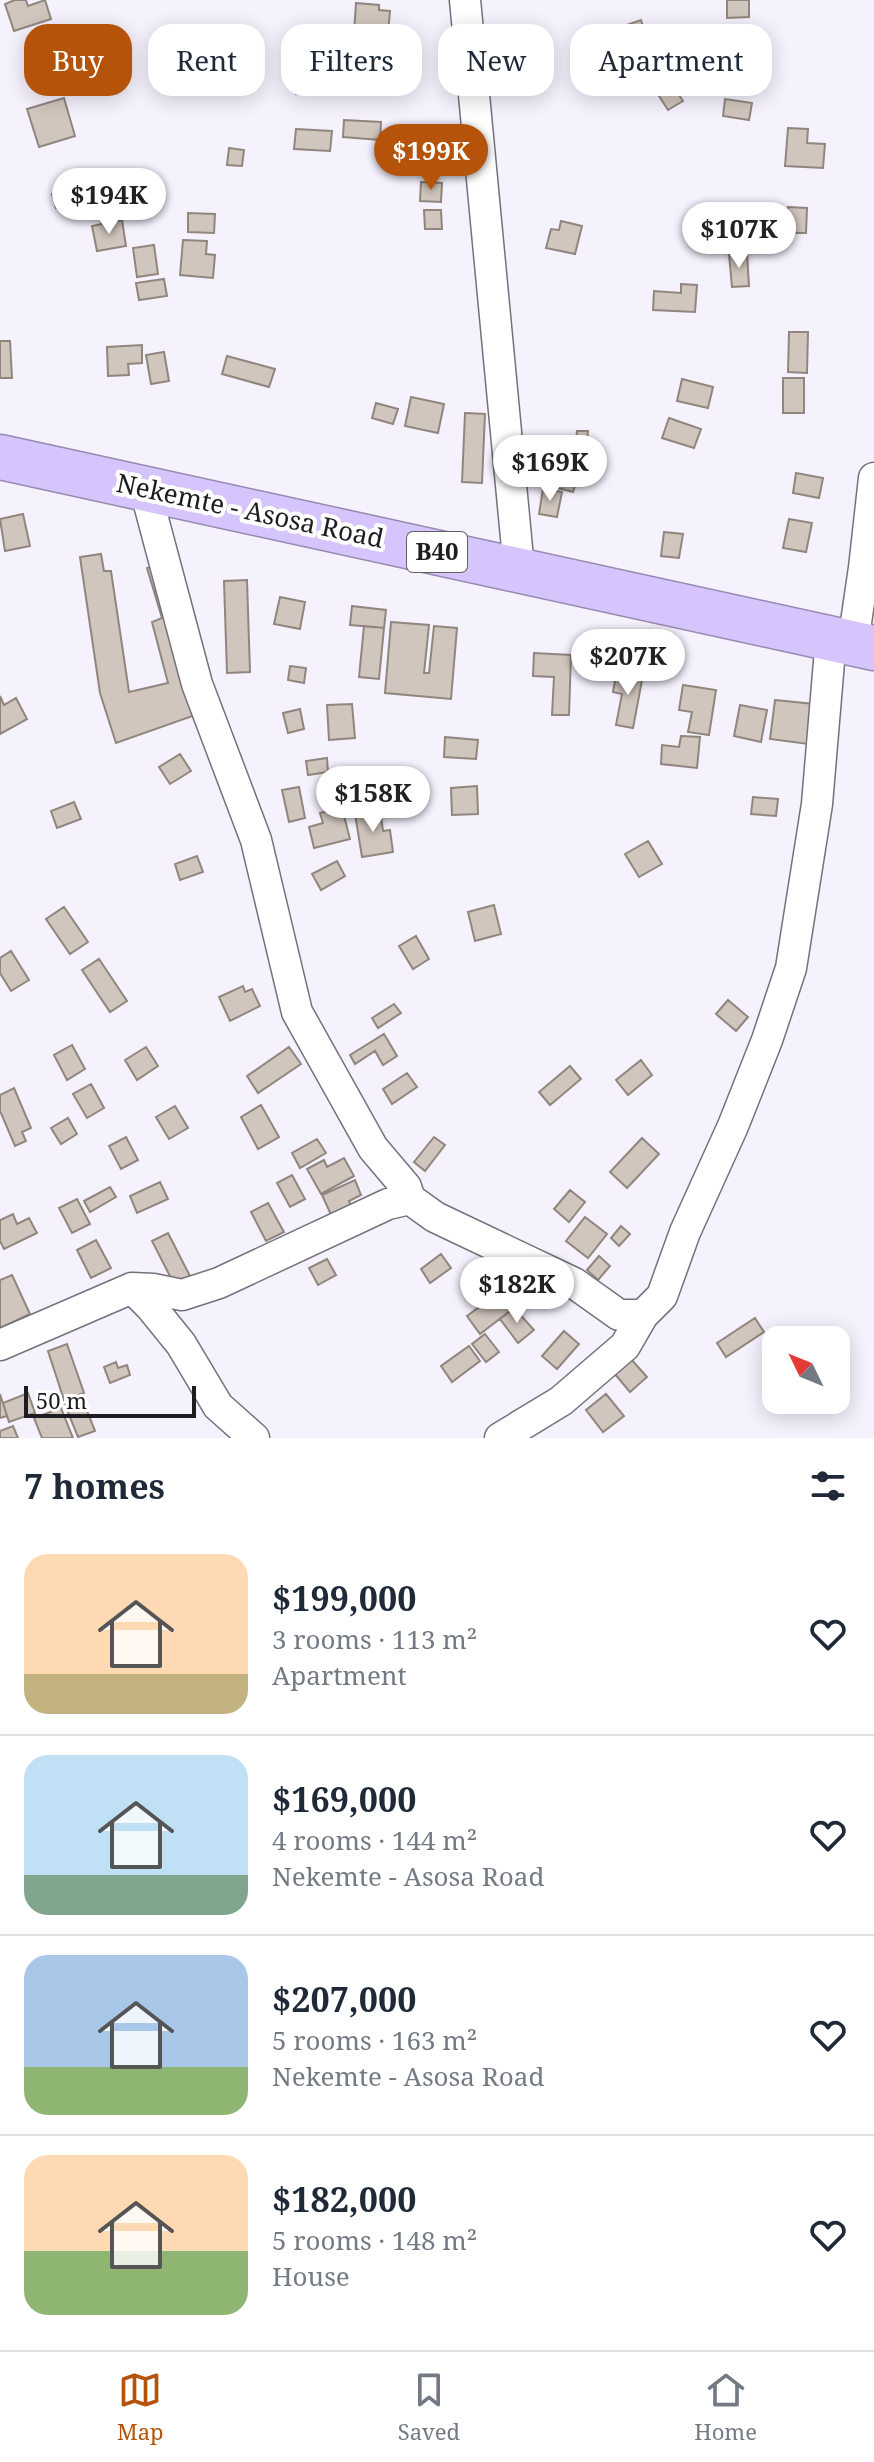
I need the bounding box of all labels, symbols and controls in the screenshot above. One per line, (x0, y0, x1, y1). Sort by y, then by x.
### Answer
chip: Buy (24, 24, 132, 96)
chip: Rent (148, 24, 265, 96)
chip: Filters (281, 24, 422, 96)
chip: New (438, 24, 554, 96)
chip: Apartment (570, 24, 772, 96)
pin: $199K (375, 124, 487, 192)
text: $199K (392, 132, 470, 168)
pin: $194K (53, 168, 165, 236)
text: $194K (70, 176, 148, 212)
pin: $107K (683, 202, 795, 270)
text: $107K (700, 210, 778, 246)
pin: $169K (494, 435, 606, 503)
text: $169K (511, 443, 589, 479)
street label: Nekemte - Asosa Road (113, 464, 387, 556)
road number: B40 (407, 532, 467, 572)
pin: $207K (572, 629, 684, 697)
text: $207K (589, 637, 667, 673)
pin: $158K (317, 766, 429, 834)
text: $158K (334, 774, 412, 810)
pin: $182K (461, 1257, 573, 1325)
text: $182K (478, 1265, 556, 1301)
north arrow (762, 1326, 850, 1414)
map controls (762, 1326, 850, 1414)
scale bar (24, 1382, 196, 1418)
text: 50 m (36, 1385, 87, 1415)
text: 7 homes (24, 1463, 165, 1509)
icon: filters (806, 1464, 850, 1508)
text: $199,000 (272, 1575, 416, 1621)
icon: home (88, 1586, 184, 1682)
icon: heart (806, 1612, 850, 1656)
text: 3 rooms · 113 m² (272, 1621, 477, 1657)
text: Apartment (272, 1657, 407, 1693)
text: $169,000 (272, 1776, 416, 1822)
icon: home (88, 1787, 184, 1883)
icon: heart (806, 1813, 850, 1857)
text: 4 rooms · 144 m² (272, 1822, 477, 1858)
text: Nekemte - Asosa Road (272, 1858, 544, 1894)
text: $207,000 (272, 1976, 416, 2022)
icon: home (88, 1987, 184, 2083)
icon: heart (806, 2013, 850, 2057)
text: 5 rooms · 163 m² (272, 2022, 477, 2058)
text: Nekemte - Asosa Road (272, 2058, 544, 2094)
text: $182,000 (272, 2176, 416, 2222)
icon: home (88, 2187, 184, 2283)
icon: heart (806, 2213, 850, 2257)
text: 5 rooms · 148 m² (272, 2222, 477, 2258)
text: House (272, 2258, 350, 2294)
tab: Map (117, 2368, 164, 2446)
tab: Saved (398, 2368, 460, 2446)
tab: Home (694, 2368, 757, 2446)

